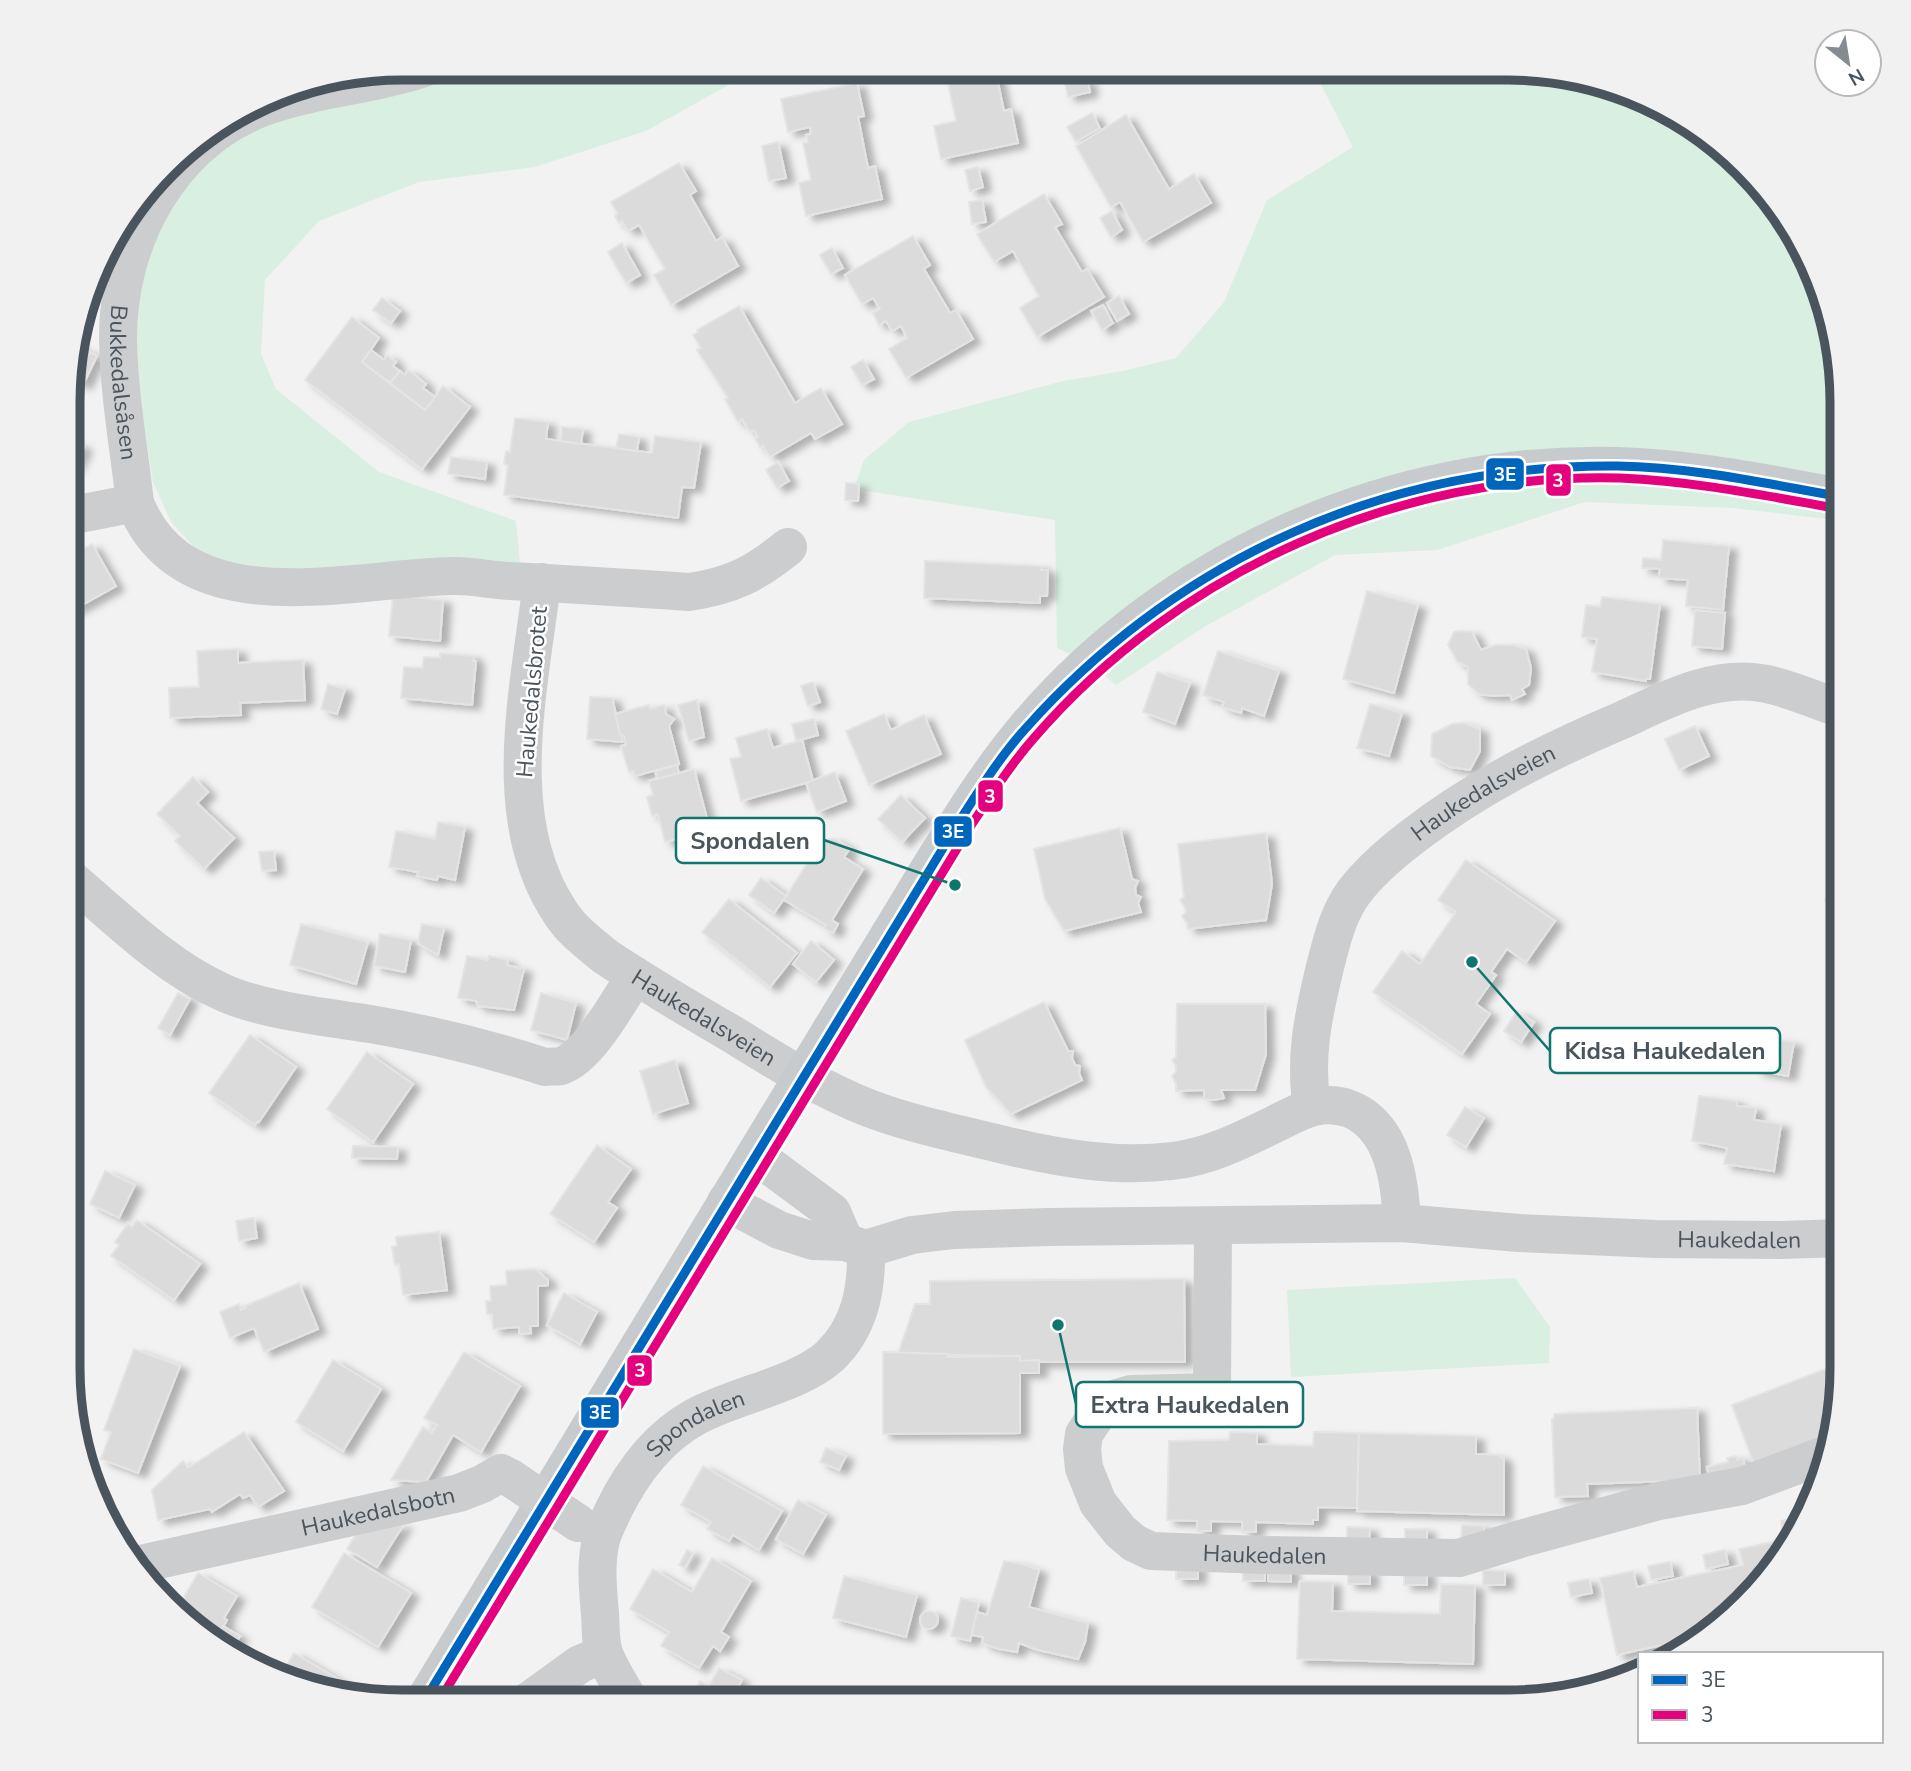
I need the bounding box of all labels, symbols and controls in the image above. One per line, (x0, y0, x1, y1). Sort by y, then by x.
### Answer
north arrow (1813, 28, 1883, 98)
text: N (1843, 62, 1869, 92)
street label: Bukkedalsåsen (102, 304, 145, 462)
line badge: 3E (1485, 457, 1525, 491)
text: 3E (1494, 462, 1516, 488)
line badge: 3 (1545, 463, 1572, 497)
text: 3 (1552, 468, 1564, 494)
street label: Haukedalsbrotet (509, 604, 555, 779)
street label: Haukedalsveien (1405, 737, 1561, 848)
line badge: 3 (977, 779, 1004, 813)
text: 3 (984, 784, 996, 810)
line badge: 3E (933, 815, 973, 848)
callout: Spondalen (676, 818, 824, 863)
text: 3E (942, 819, 964, 845)
text: Spondalen (690, 825, 810, 857)
street label: Haukedalsveien (626, 962, 782, 1073)
callout: Kidsa Haukedalen (1550, 1028, 1780, 1073)
text: Kidsa Haukedalen (1564, 1035, 1766, 1067)
street label: Haukedalen (1677, 1224, 1802, 1256)
line badge: 3 (626, 1354, 653, 1387)
text: 3 (634, 1358, 646, 1384)
street label: Spondalen (639, 1382, 749, 1464)
callout: Extra Haukedalen (1076, 1382, 1303, 1427)
text: Extra Haukedalen (1091, 1389, 1289, 1421)
line badge: 3E (580, 1396, 620, 1429)
text: 3E (589, 1400, 611, 1426)
street label: Haukedalsbotn (298, 1479, 458, 1543)
street label: Haukedalen (1202, 1537, 1327, 1571)
legend (1638, 1652, 1883, 1743)
text: 3E (1701, 1666, 1726, 1694)
text: 3 (1701, 1701, 1714, 1729)

